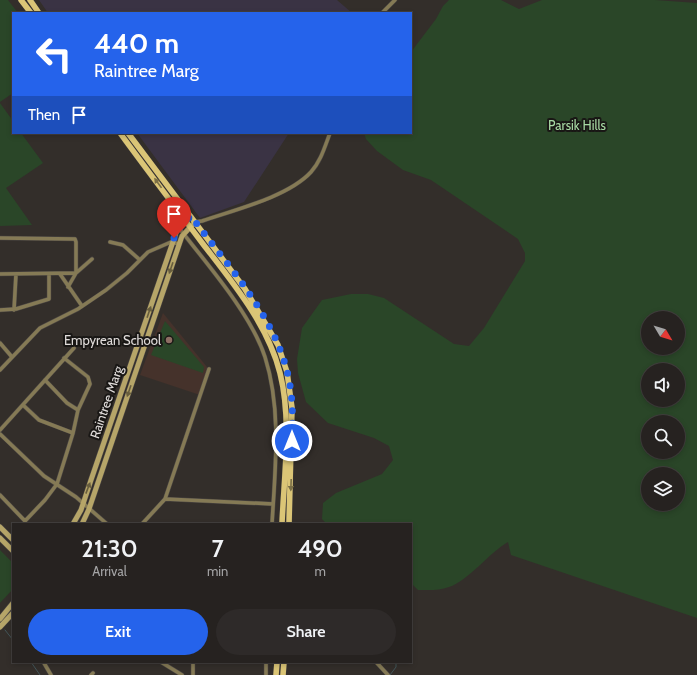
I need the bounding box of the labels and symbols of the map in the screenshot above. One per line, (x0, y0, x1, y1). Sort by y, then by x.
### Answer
park label: Parsik Hills (548, 117, 607, 133)
one-way arrow (154, 178, 162, 189)
pin (157, 197, 191, 238)
one-way arrow (168, 262, 174, 274)
one-way arrow (146, 306, 152, 318)
north arrow (641, 311, 685, 355)
place label: Empyrean School (64, 332, 161, 348)
marker: Empyrean School (164, 335, 174, 345)
street label: Raintree Marg (86, 363, 126, 440)
one-way arrow (126, 385, 132, 397)
position arrow (271, 420, 313, 462)
one-way arrow (288, 479, 294, 492)
one-way arrow (86, 482, 92, 494)

